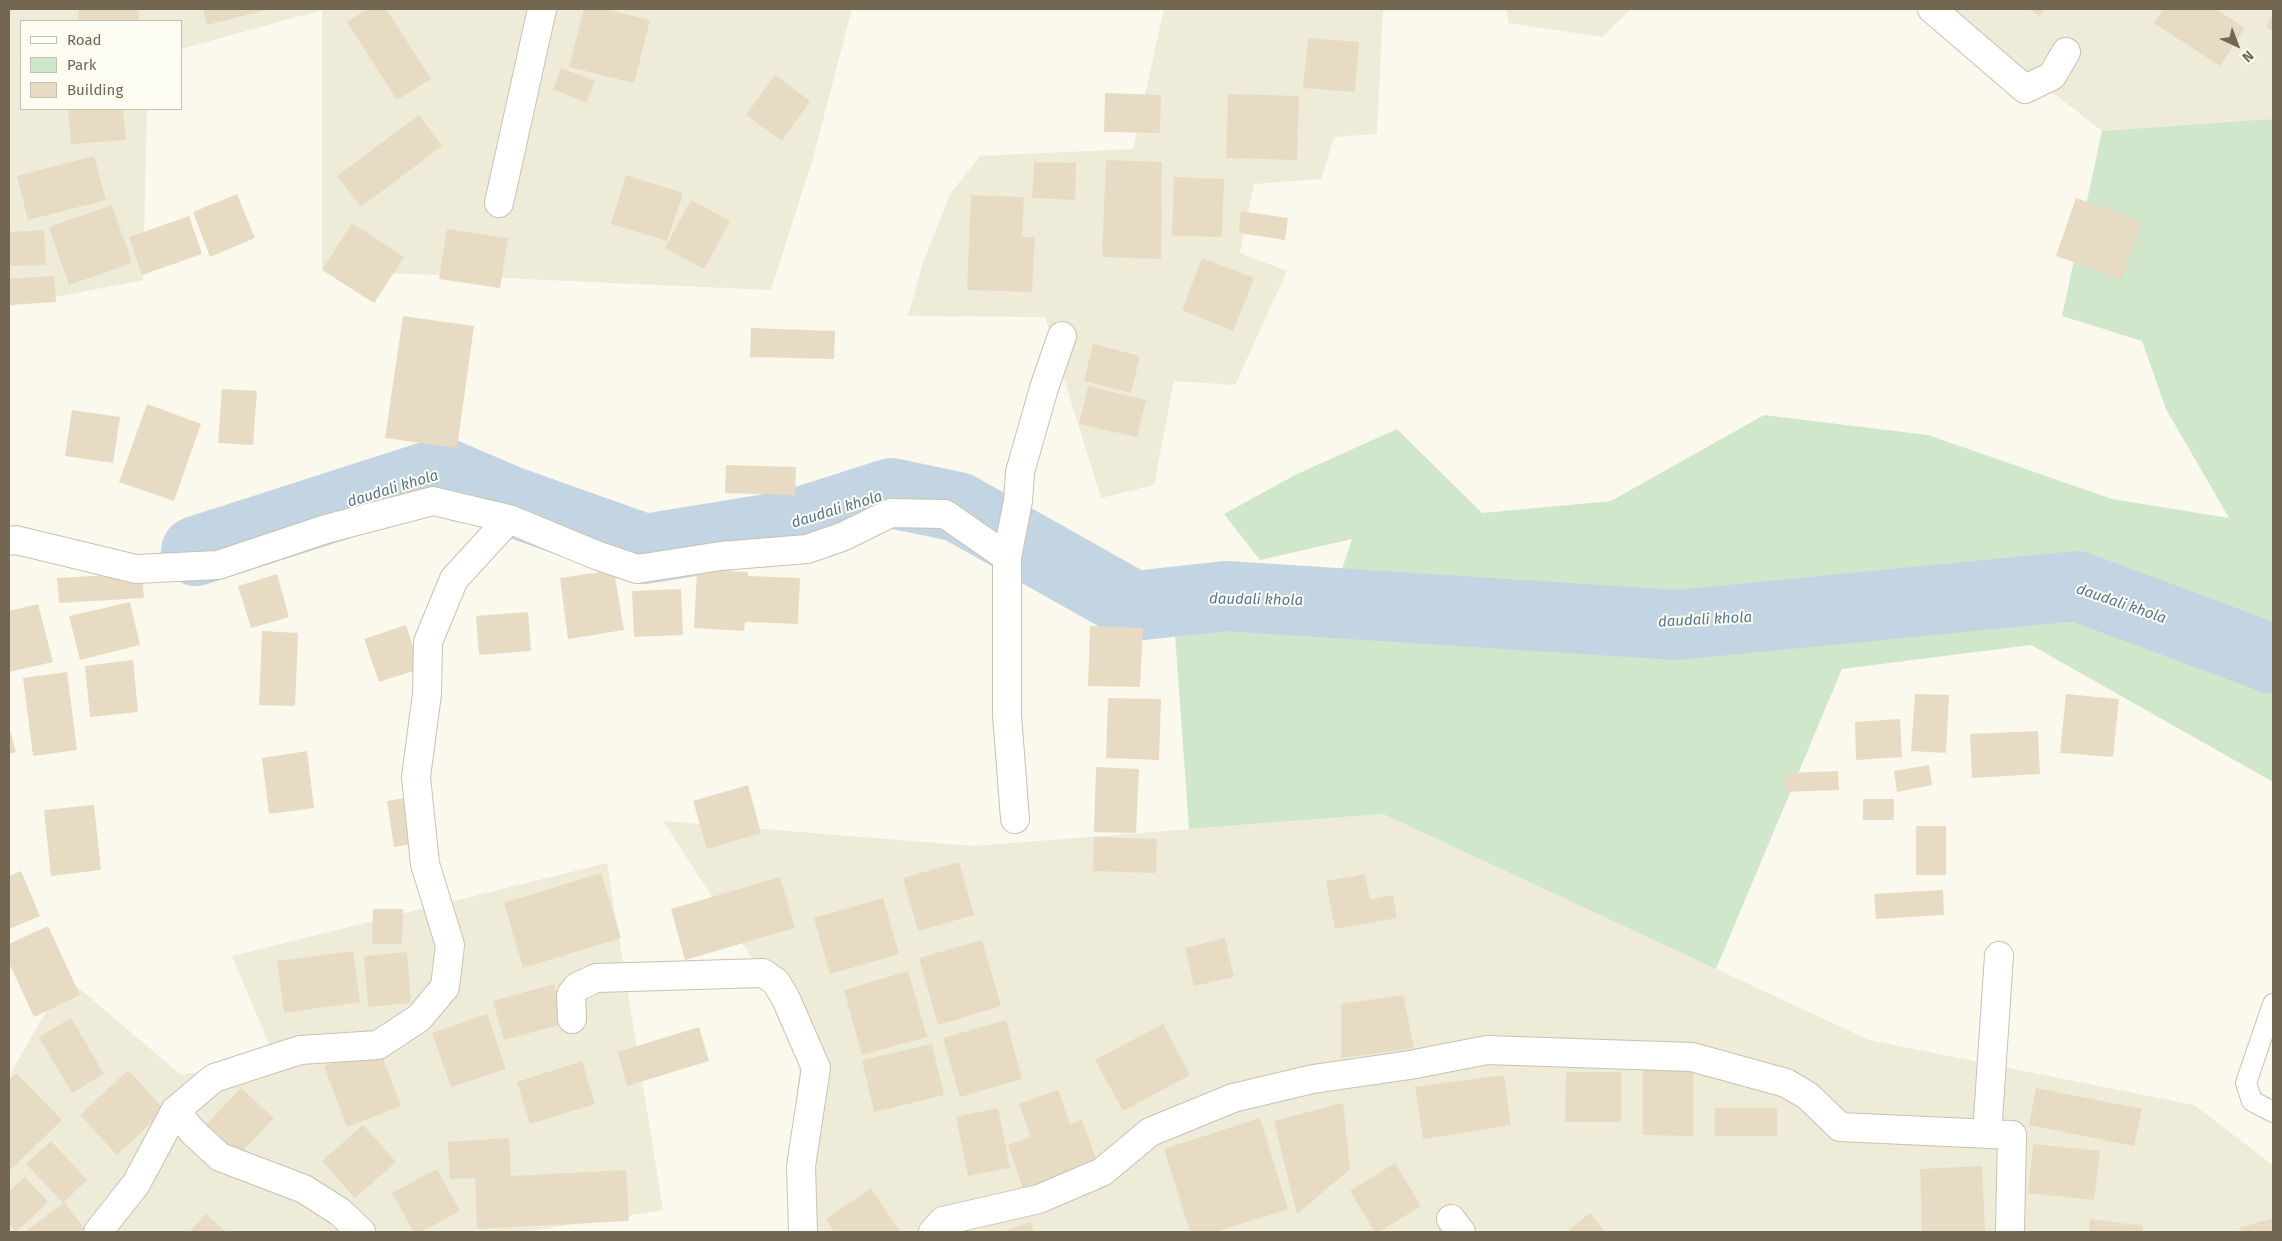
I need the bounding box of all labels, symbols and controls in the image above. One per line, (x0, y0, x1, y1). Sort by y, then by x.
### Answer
legend (20, 20, 182, 110)
north arrow (2212, 20, 2262, 70)
text: Road (67, 31, 102, 49)
text: N (2238, 47, 2257, 66)
text: Park (67, 56, 97, 74)
text: Building (67, 81, 123, 99)
water label: daudali khola (345, 467, 441, 511)
water label: daudali khola (789, 488, 885, 532)
water label: daudali khola (2074, 580, 2168, 628)
water label: daudali khola (1209, 590, 1303, 610)
water label: daudali khola (1658, 609, 1752, 631)

